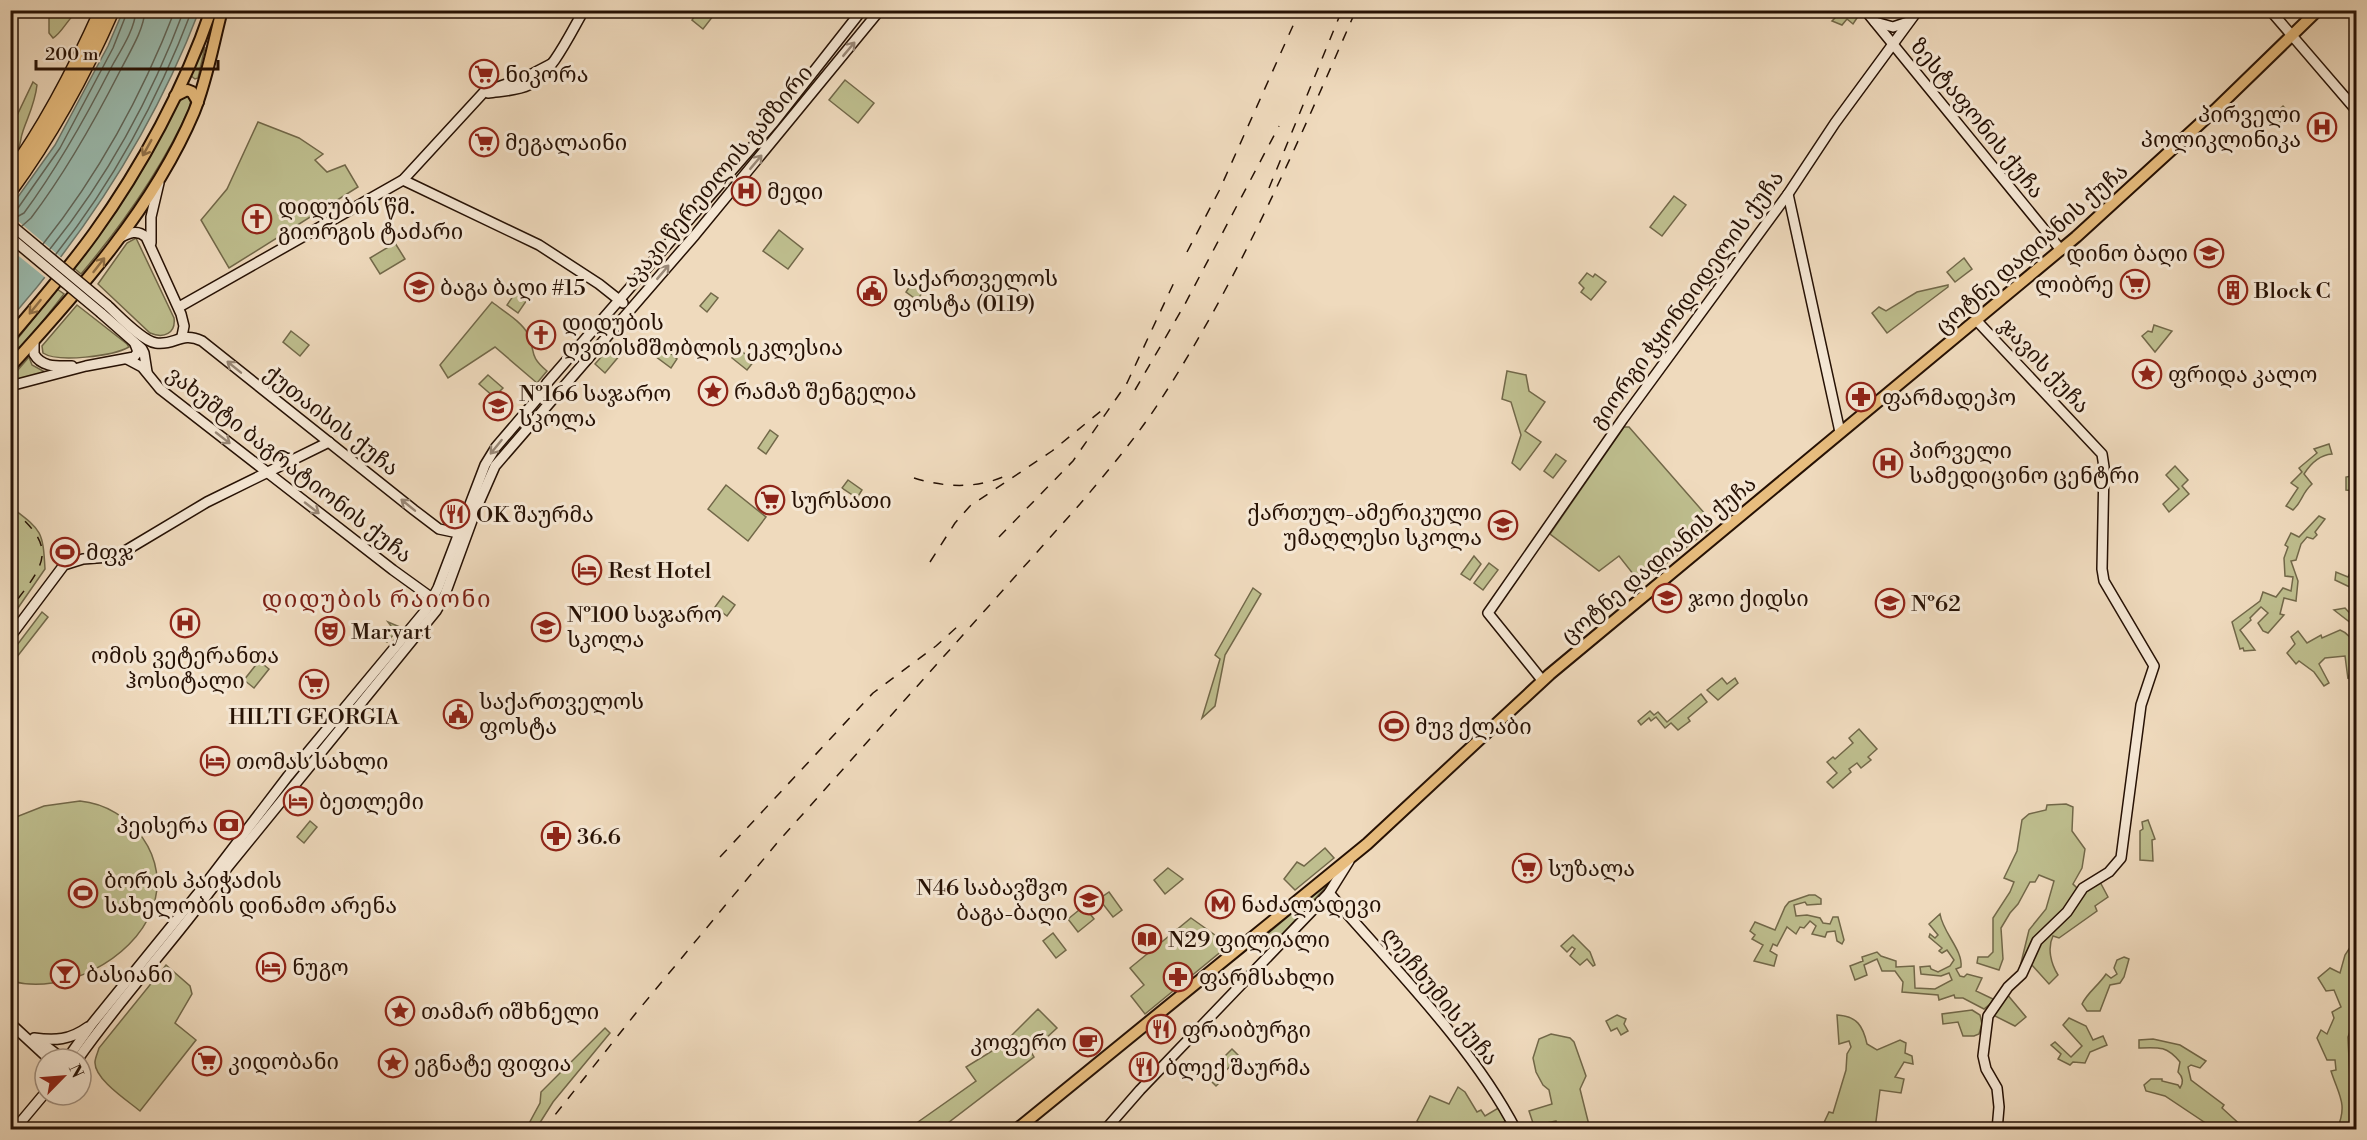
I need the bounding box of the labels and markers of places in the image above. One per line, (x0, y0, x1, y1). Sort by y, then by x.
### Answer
supermarket icon: ნიკორა (468, 58, 500, 90)
place label: ნიკორა (505, 62, 588, 89)
place label: პირველი პოლიკლინიკა (2141, 102, 2301, 154)
hospital icon: პირველი პოლიკლინიკა (2306, 111, 2338, 143)
supermarket icon: მეგალაინი (468, 126, 500, 158)
place label: მეგალაინი (505, 130, 627, 157)
hospital icon: მედი (730, 175, 762, 207)
place label: მედი (767, 179, 823, 206)
place label: დიდუბის წმ. გიორგის ტაძარი (278, 194, 463, 246)
church icon: დიდუბის წმ. გიორგის ტაძარი (241, 203, 273, 235)
school or university icon: დინო ბაღი (2193, 237, 2225, 269)
place label: დინო ბაღი (2066, 241, 2188, 268)
place label: საქართველოს ფოსტა (0119) (893, 266, 1058, 318)
supermarket icon: ლიბრე (2119, 268, 2151, 300)
school or university icon: ბაგა ბაღი #15 (403, 271, 435, 303)
place label: ლიბრე (2035, 272, 2114, 299)
building icon: Block C (2217, 274, 2249, 306)
place label: ბაგა ბაღი #15 (440, 275, 586, 302)
public building icon: საქართველოს ფოსტა (0119) (856, 275, 888, 307)
place label: Block C (2253, 278, 2331, 305)
place label: დიდუბის ღვთისმშობლის ეკლესია (562, 310, 843, 362)
church icon: დიდუბის ღვთისმშობლის ეკლესია (525, 319, 557, 351)
place icon: ფრიდა კალო (2131, 358, 2163, 390)
place label: ფრიდა კალო (2168, 362, 2317, 389)
place icon: რამაზ შენგელია (697, 375, 729, 407)
place label: რამაზ შენგელია (734, 379, 917, 406)
place label: №166 საჯარო სკოლა (519, 381, 671, 433)
pharmacy icon: ფარმადეპო (1845, 381, 1877, 413)
place label: ფარმადეპო (1882, 385, 2016, 412)
school or university icon: №166 საჯარო სკოლა (482, 390, 514, 422)
place label: პირველი სამედიცინო ცენტრი (1909, 438, 2139, 490)
hospital icon: პირველი სამედიცინო ცენტრი (1872, 447, 1904, 479)
supermarket icon: სურსათი (754, 484, 786, 516)
place label: სურსათი (791, 488, 892, 515)
restaurant icon: OK შაურმა (439, 498, 471, 530)
place label: ქართულ-ამერიკული უმაღლესი სკოლა (1247, 500, 1482, 552)
place label: OK შაურმა (476, 502, 594, 529)
school or university icon: ქართულ-ამერიკული უმაღლესი სკოლა (1487, 509, 1519, 541)
sports icon: მფჯ (49, 536, 81, 568)
place label: მფჯ (86, 540, 134, 567)
hotel icon: Rest Hotel (571, 554, 603, 586)
place label: Rest Hotel (608, 558, 712, 585)
school or university icon: ჯოი ქიდსი (1651, 582, 1683, 614)
place label: ჯოი ქიდსი (1688, 586, 1809, 613)
school or university icon: №62 (1874, 587, 1906, 619)
place label: №62 (1911, 591, 1961, 618)
place label: №100 საჯარო სკოლა (567, 602, 722, 654)
hospital icon: ომის ვეტერანთა ჰოსიტალი (169, 607, 201, 639)
school or university icon: №100 საჯარო სკოლა (530, 611, 562, 643)
theatre icon: Maryart (314, 615, 346, 647)
place label: Maryart (351, 619, 432, 646)
place label: ომის ვეტერანთა ჰოსიტალი (91, 643, 279, 695)
supermarket icon: HILTI GEORGIA (298, 668, 330, 700)
place label: საქართველოს ფოსტა (479, 689, 644, 741)
public building icon: საქართველოს ფოსტა (442, 698, 474, 730)
place label: HILTI GEORGIA (229, 704, 400, 731)
sports icon: მუვ ქლაბი (1378, 710, 1410, 742)
place label: მუვ ქლაბი (1415, 714, 1532, 741)
hotel icon: თომას სახლი (199, 745, 231, 777)
place label: თომას სახლი (236, 749, 388, 776)
hotel icon: ბეთლემი (282, 785, 314, 817)
place label: ბეთლემი (319, 789, 424, 816)
bank icon: პეისერა (213, 809, 245, 841)
place label: პეისერა (116, 813, 208, 840)
pharmacy icon: 36.6 (540, 820, 572, 852)
place label: 36.6 (577, 824, 621, 851)
supermarket icon: სუზალა (1511, 852, 1543, 884)
place label: სუზალა (1548, 856, 1635, 883)
place label: ბორის პაიჭაძის სახელობის დინამო არენა (104, 868, 397, 920)
place label: N46 საბავშვო ბაგა-ბაღი (916, 875, 1068, 927)
sports icon: ბორის პაიჭაძის სახელობის დინამო არენა (67, 877, 99, 909)
school or university icon: N46 საბავშვო ბაგა-ბაღი (1073, 884, 1105, 916)
metro station icon: ნაძალადევი (1204, 888, 1236, 920)
place label: ნაძალადევი (1241, 892, 1382, 919)
library icon: N29 ფილიალი (1131, 923, 1163, 955)
place label: N29 ფილიალი (1168, 927, 1330, 954)
hotel icon: ნუგო (255, 951, 287, 983)
place label: ნუგო (292, 955, 349, 982)
bar icon: ბასიანი (49, 958, 81, 990)
pharmacy icon: ფარმსახლი (1162, 961, 1194, 993)
place label: ბასიანი (86, 962, 173, 989)
place label: ფარმსახლი (1199, 965, 1335, 992)
place icon: თამარ იშხნელი (384, 995, 416, 1027)
place label: თამარ იშხნელი (421, 999, 599, 1026)
restaurant icon: ფრაიბურგი (1145, 1013, 1177, 1045)
place label: ფრაიბურგი (1182, 1017, 1311, 1044)
cafe icon: კოფერო (1072, 1026, 1104, 1058)
place label: კოფერო (970, 1030, 1067, 1057)
supermarket icon: კიდობანი (191, 1045, 223, 1077)
place icon: ეგნატე ფიფია (377, 1047, 409, 1079)
place label: კიდობანი (228, 1049, 339, 1076)
place label: ეგნატე ფიფია (414, 1051, 571, 1078)
restaurant icon: ბლექ შაურმა (1128, 1051, 1160, 1083)
place label: ბლექ შაურმა (1165, 1055, 1311, 1082)

